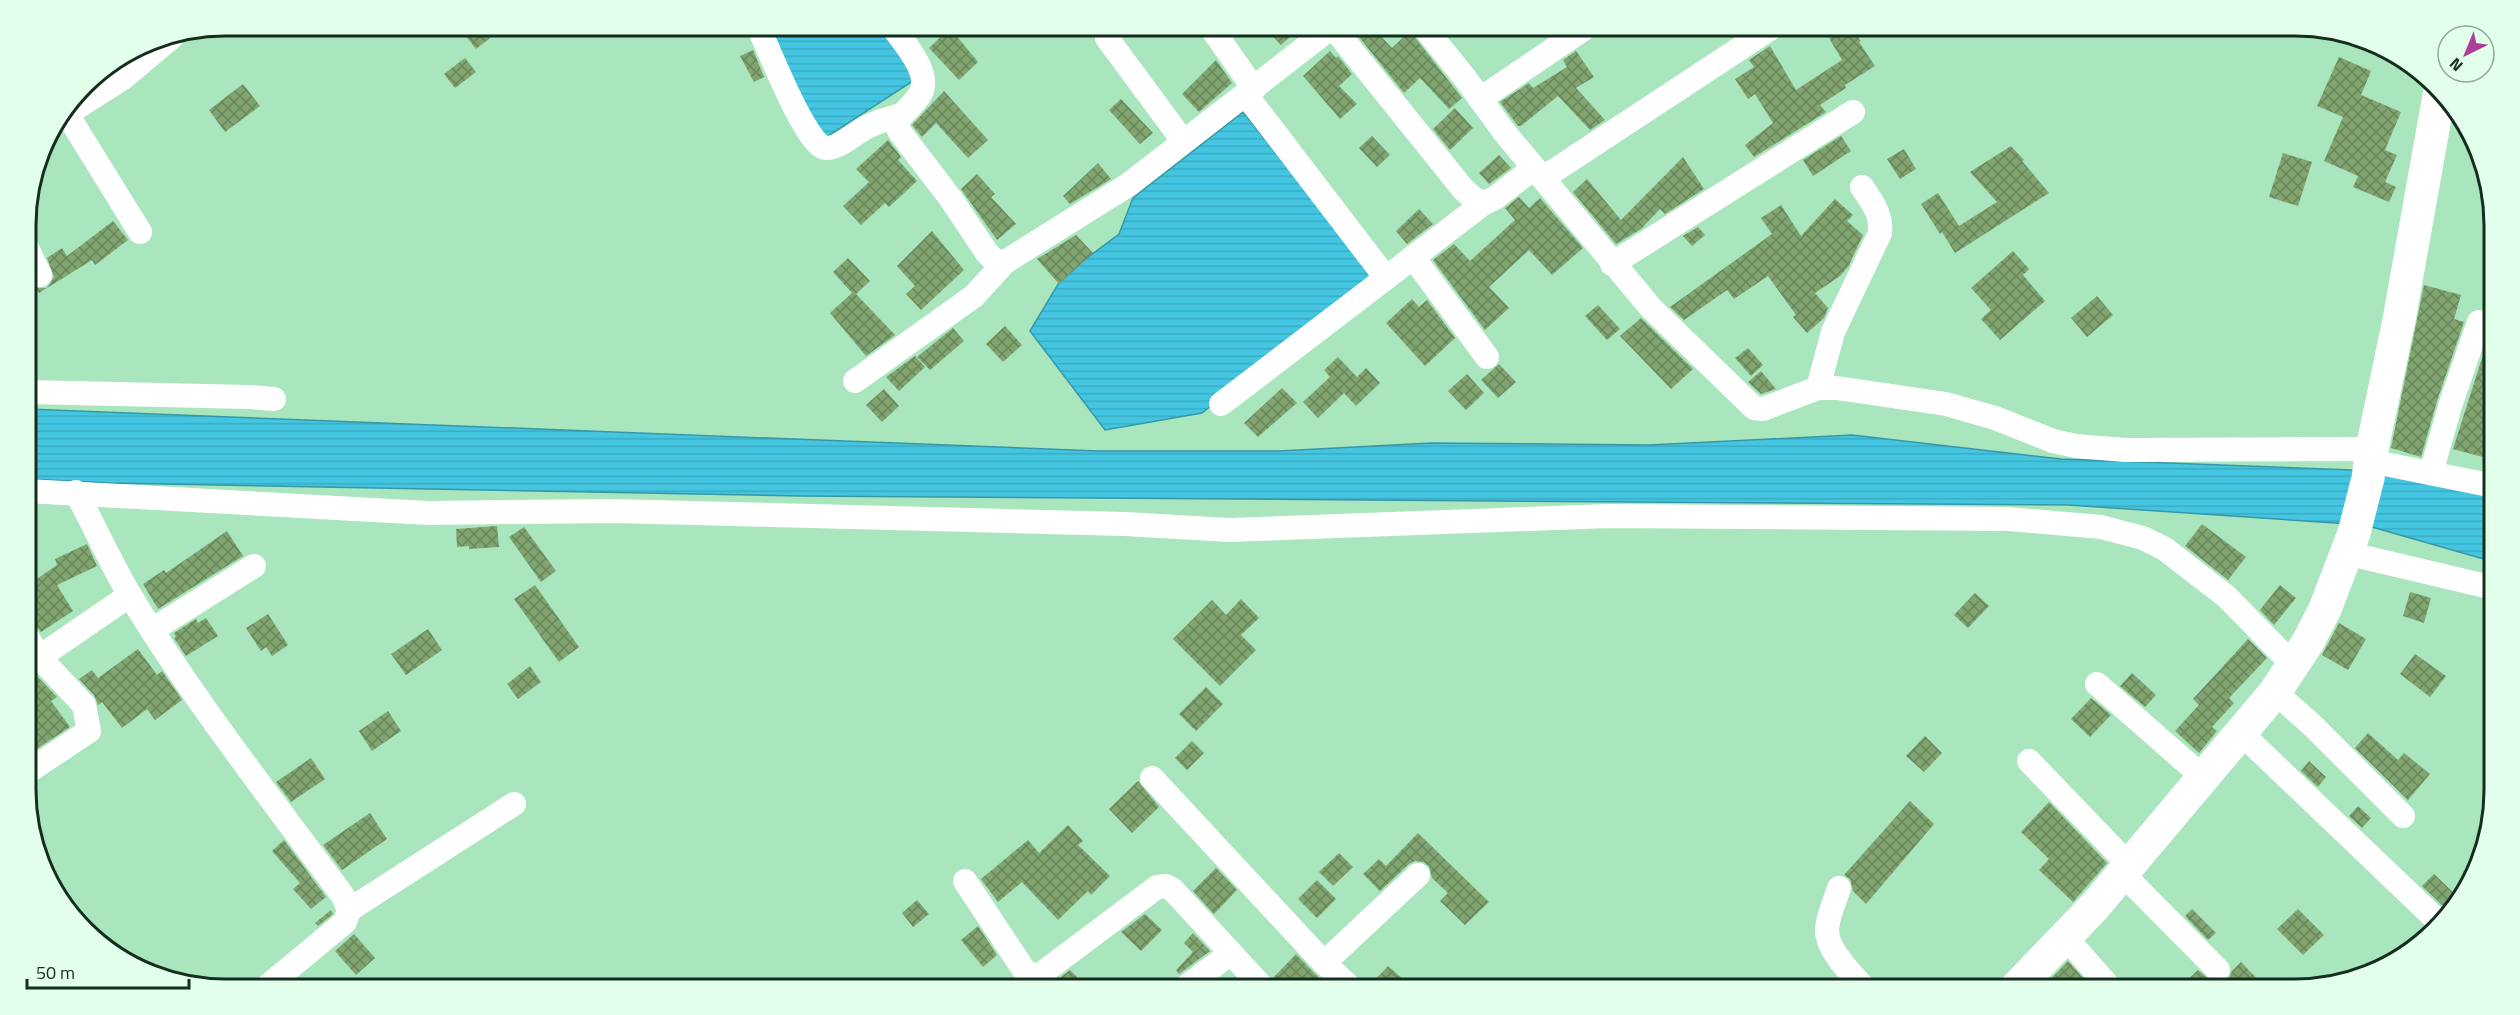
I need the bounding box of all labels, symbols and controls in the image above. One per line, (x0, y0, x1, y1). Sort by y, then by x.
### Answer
north arrow (2436, 24, 2496, 84)
text: N (2444, 52, 2468, 78)
scale bar (27, 952, 189, 990)
text: 50 m (36, 959, 75, 986)

